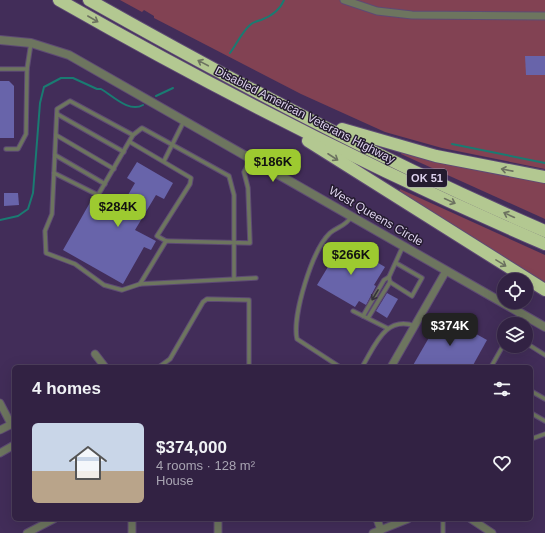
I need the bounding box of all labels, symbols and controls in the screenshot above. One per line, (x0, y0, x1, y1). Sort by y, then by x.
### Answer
one-way arrow (86, 16, 98, 24)
one-way arrow (197, 58, 209, 66)
street label: Disabled American Veterans Highway (213, 63, 397, 167)
pin: $186K (245, 149, 301, 183)
text: $186K (254, 154, 292, 169)
one-way arrow (327, 154, 339, 162)
one-way arrow (501, 166, 514, 174)
road number: OK 51 (407, 169, 447, 187)
street label: West Queens Circle (326, 183, 426, 249)
pin: $284K (90, 194, 146, 228)
one-way arrow (443, 198, 455, 205)
text: $284K (99, 199, 137, 214)
one-way arrow (504, 211, 516, 219)
pin: $266K (323, 242, 379, 276)
text: $266K (332, 247, 370, 262)
one-way arrow (495, 259, 506, 267)
map controls (497, 273, 533, 353)
button: locate (497, 273, 533, 309)
one-way arrow (370, 289, 378, 301)
pin: $374K (422, 313, 478, 347)
button: layers (497, 317, 533, 353)
text: $374K (431, 318, 469, 333)
icon: filters (491, 378, 513, 400)
text: 4 homes (32, 379, 101, 398)
text: $374,000 (156, 438, 227, 457)
icon: home (64, 439, 112, 487)
icon: heart (491, 452, 513, 474)
text: 4 rooms · 128 m² (156, 458, 255, 473)
text: House (156, 473, 194, 488)

